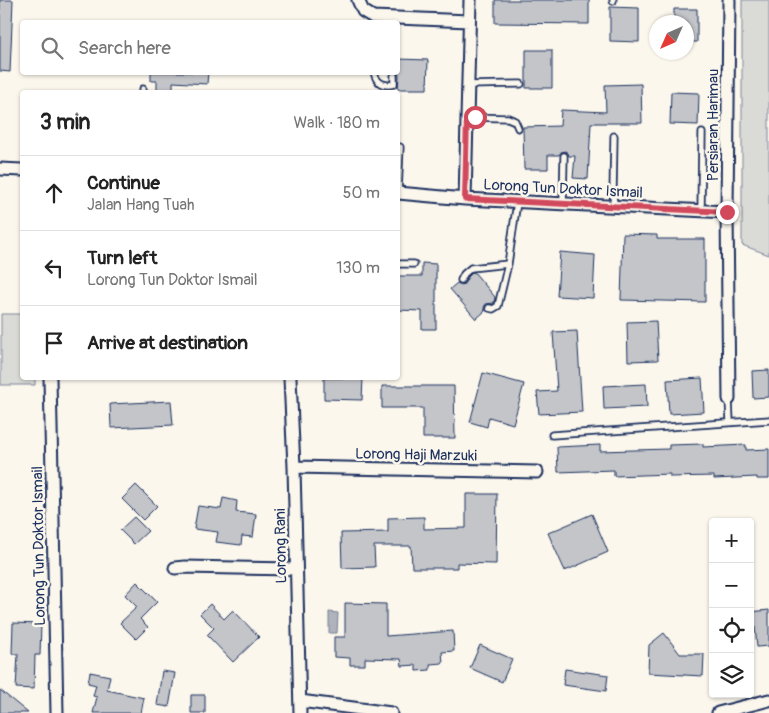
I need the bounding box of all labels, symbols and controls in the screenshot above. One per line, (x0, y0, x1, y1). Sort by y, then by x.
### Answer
north arrow (649, 15, 694, 60)
search box (20, 20, 400, 75)
icon: search (38, 34, 66, 62)
text: Search here (78, 36, 171, 60)
street label: Persiaran Harimau (704, 69, 723, 181)
route start (464, 106, 487, 129)
text: 3 min (40, 109, 90, 136)
text: Walk · 180 m (293, 113, 380, 133)
text: Continue (87, 171, 160, 195)
street label: Lorong Tun Doktor Ismail (483, 175, 643, 203)
icon: ahead (40, 179, 68, 207)
text: 50 m (343, 183, 380, 203)
text: Jalan Hang Tuah (87, 195, 194, 215)
route end (716, 201, 739, 224)
text: Turn left (87, 246, 157, 270)
icon: left (40, 254, 68, 282)
text: 130 m (336, 258, 380, 278)
text: Lorong Tun Doktor Ismail (87, 270, 257, 290)
icon: arrive (40, 329, 68, 357)
text: Arrive at destination (87, 331, 248, 355)
street label: Lorong Haji Marzuki (355, 444, 477, 466)
street label: Lorong Tun Doktor Ismail (28, 466, 50, 626)
street label: Lorong Rani (271, 508, 291, 584)
map controls (709, 518, 754, 698)
button: + (709, 518, 754, 563)
button: − (709, 563, 754, 608)
button: locate (709, 608, 754, 653)
button: layers (709, 653, 754, 698)

